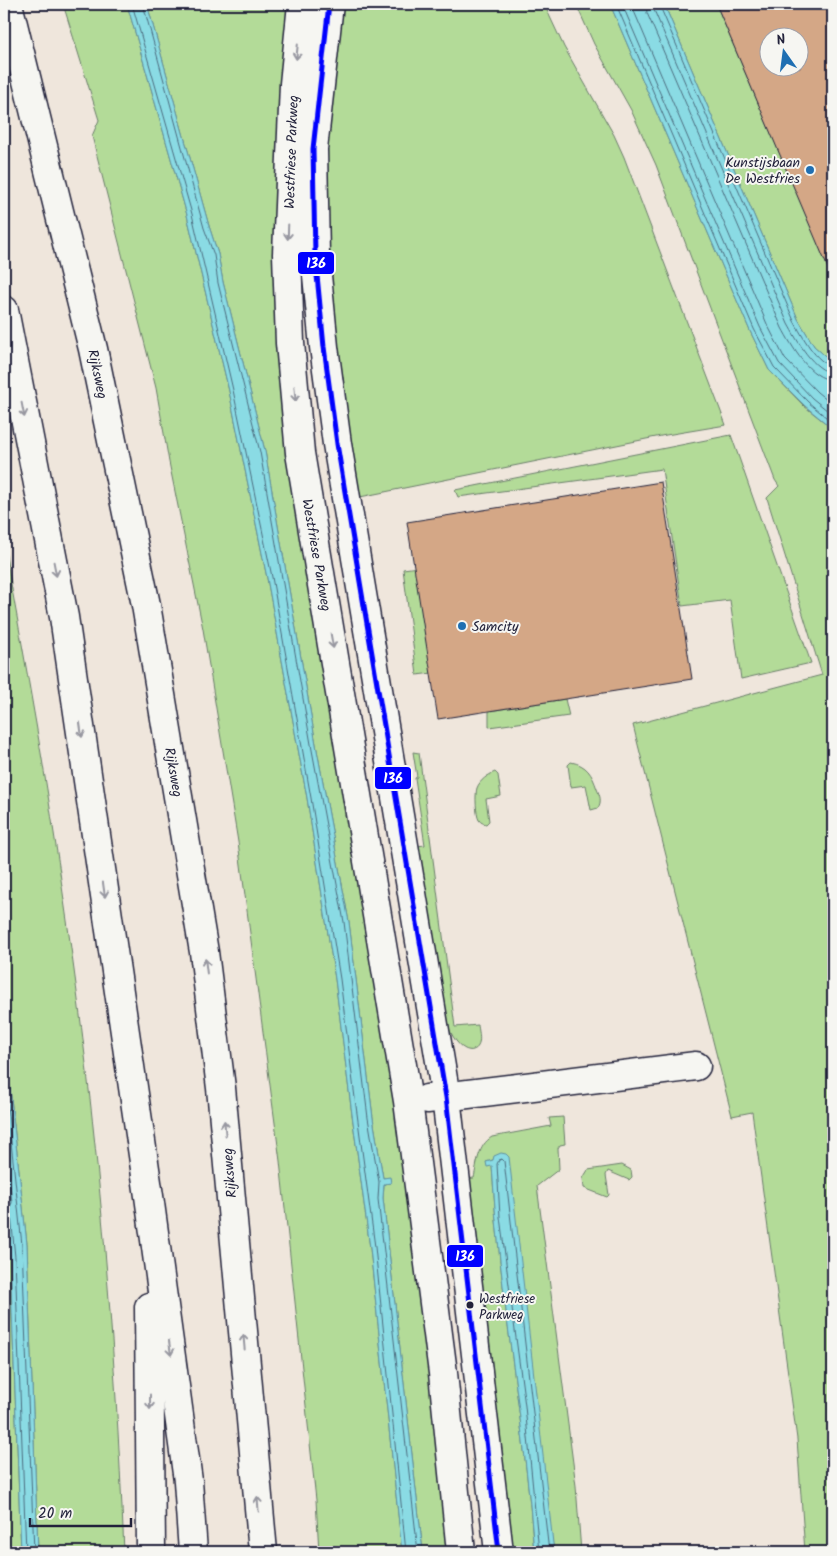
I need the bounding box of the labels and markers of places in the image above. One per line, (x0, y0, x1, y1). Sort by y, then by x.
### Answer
place label: Kunstijsbaan De Westfries (725, 152, 800, 190)
marker: Kunstijsbaan De Westfries (804, 164, 816, 176)
place label: Samcity (472, 616, 519, 638)
marker: Samcity (456, 620, 468, 632)
place label: Westfriese Parkweg (479, 1289, 535, 1326)
marker: Westfriese Parkweg (465, 1300, 475, 1310)

